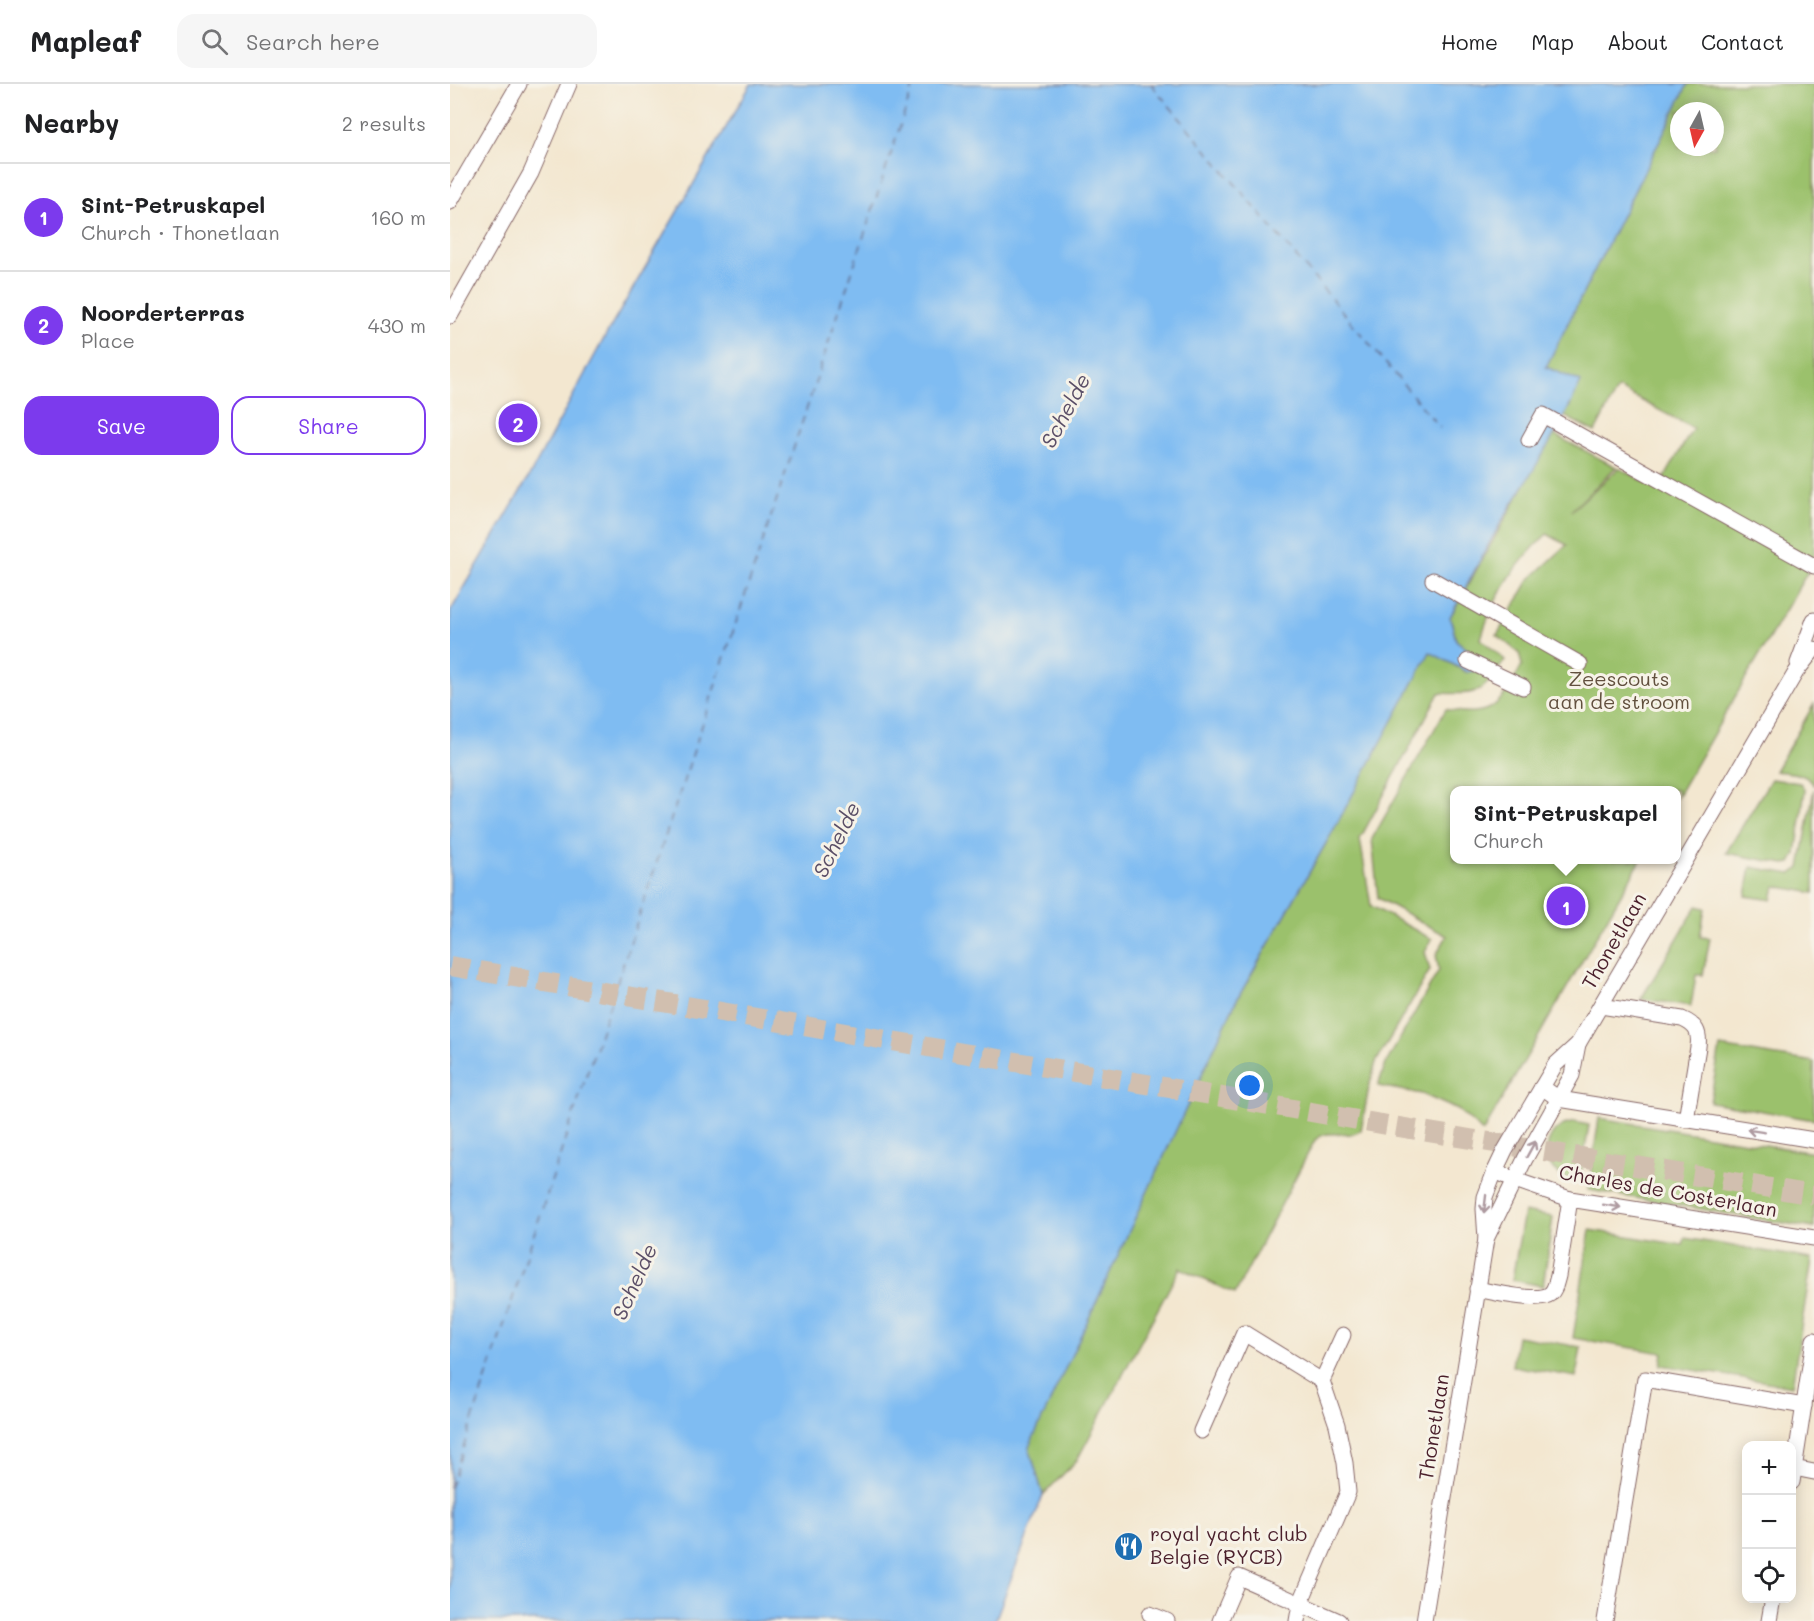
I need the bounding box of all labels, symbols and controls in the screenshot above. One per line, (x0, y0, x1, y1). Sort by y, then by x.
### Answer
search box (177, 14, 597, 68)
text: Mapleaf (30, 23, 141, 59)
icon: search (198, 25, 231, 58)
text: Search here (246, 27, 380, 56)
text: Home (1441, 28, 1498, 55)
text: Map (1531, 28, 1574, 55)
text: About (1607, 28, 1668, 55)
text: Contact (1701, 28, 1784, 55)
north arrow (1670, 102, 1724, 156)
text: Nearby (24, 106, 119, 140)
text: 2 results (342, 110, 426, 136)
text: Sint-Petruskapel (81, 190, 265, 219)
text: 1 (39, 204, 48, 230)
text: 160 m (370, 204, 426, 230)
text: Church · Thonetlaan (81, 219, 280, 245)
text: Noorderterras (81, 298, 245, 327)
text: 2 (38, 312, 49, 338)
text: 430 m (368, 312, 426, 338)
text: Place (81, 327, 135, 353)
water label: Schelde (1034, 368, 1096, 452)
button: Save (24, 396, 219, 455)
button: Share (231, 396, 426, 455)
pin: 2 (498, 400, 538, 446)
park label: Zeescouts aan de stroom (1548, 665, 1690, 714)
popup (1450, 786, 1681, 864)
water label: Schelde (806, 797, 865, 881)
text: Sint-Petruskapel (1473, 798, 1658, 827)
text: Church (1473, 827, 1543, 853)
pin: 1 (1546, 884, 1586, 928)
street label: Thonetlaan (1575, 887, 1651, 994)
your location (1235, 1071, 1264, 1100)
one-way arrow (1747, 1126, 1767, 1137)
one-way arrow (1525, 1141, 1537, 1158)
street label: Charles de Costerlaan (1557, 1158, 1779, 1222)
one-way arrow (1480, 1194, 1491, 1213)
one-way arrow (1602, 1200, 1621, 1211)
water label: Schelde (605, 1239, 662, 1324)
street label: Thonetlaan (1412, 1372, 1454, 1482)
map controls (1742, 1441, 1796, 1603)
button: + (1742, 1441, 1796, 1495)
button: − (1742, 1495, 1796, 1549)
place label: royal yacht club Belgie (RYCB) (1150, 1520, 1308, 1569)
restaurant icon: royal yacht club Belgie (RYCB) (1113, 1530, 1145, 1562)
button: locate (1742, 1549, 1796, 1603)

